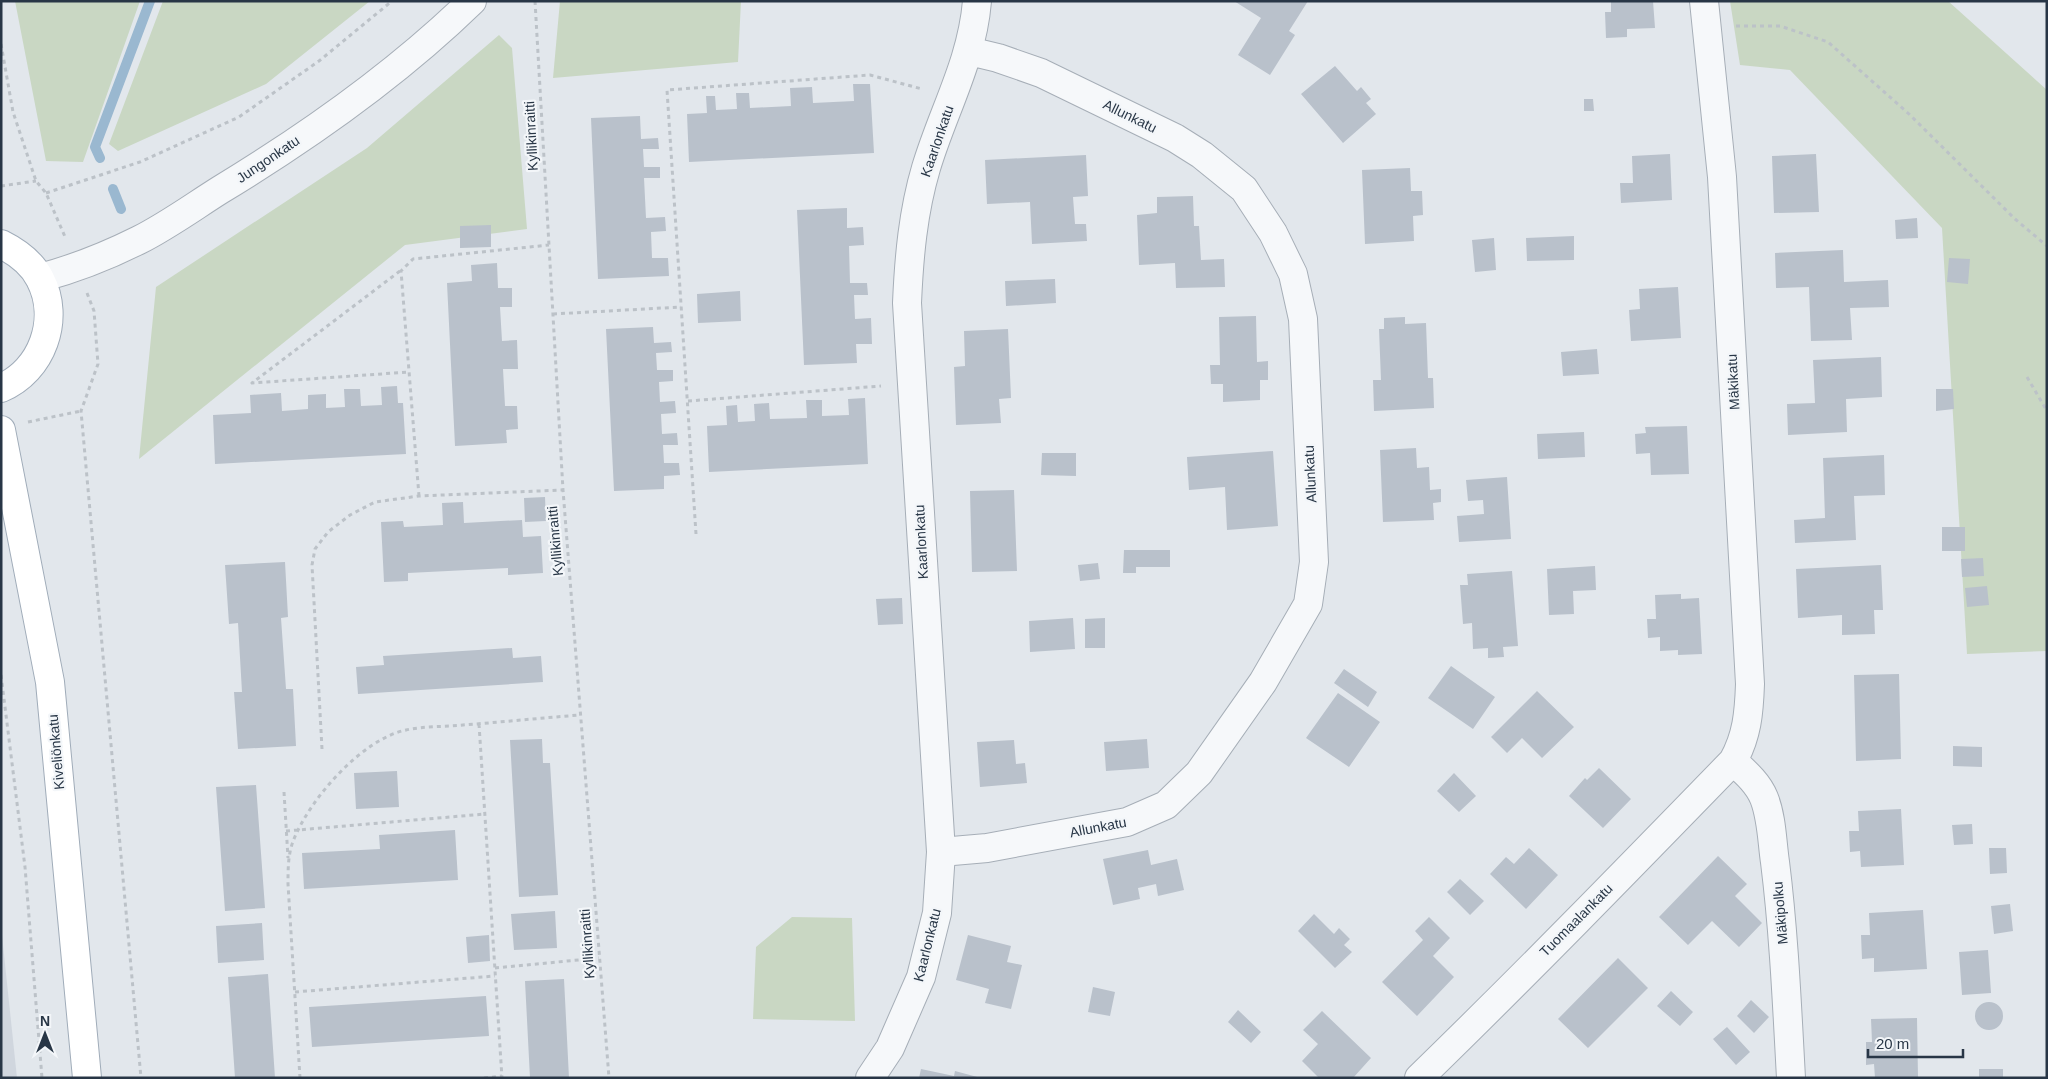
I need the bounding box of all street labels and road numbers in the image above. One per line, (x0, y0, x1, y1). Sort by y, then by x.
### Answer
street label: Allunkatu (1101, 96, 1159, 136)
street label: Kyllikinraitti (521, 101, 541, 171)
street label: Kaarlonkatu (917, 103, 957, 179)
street label: Jungonkatu (234, 132, 302, 186)
street label: Mäkikatu (1724, 354, 1742, 410)
street label: Allunkatu (1301, 445, 1319, 503)
street label: Kaarlonkatu (911, 504, 931, 580)
street label: Kyllikinraitti (544, 505, 566, 577)
street label: Kiveliönkatu (45, 714, 67, 790)
street label: Allunkatu (1068, 814, 1128, 840)
street label: Tuomaalankatu (1536, 880, 1616, 960)
street label: Mäkipolku (1769, 881, 1791, 945)
street label: Kaarlonkatu (910, 907, 944, 983)
street label: Kyllikinraitti (577, 909, 597, 979)

